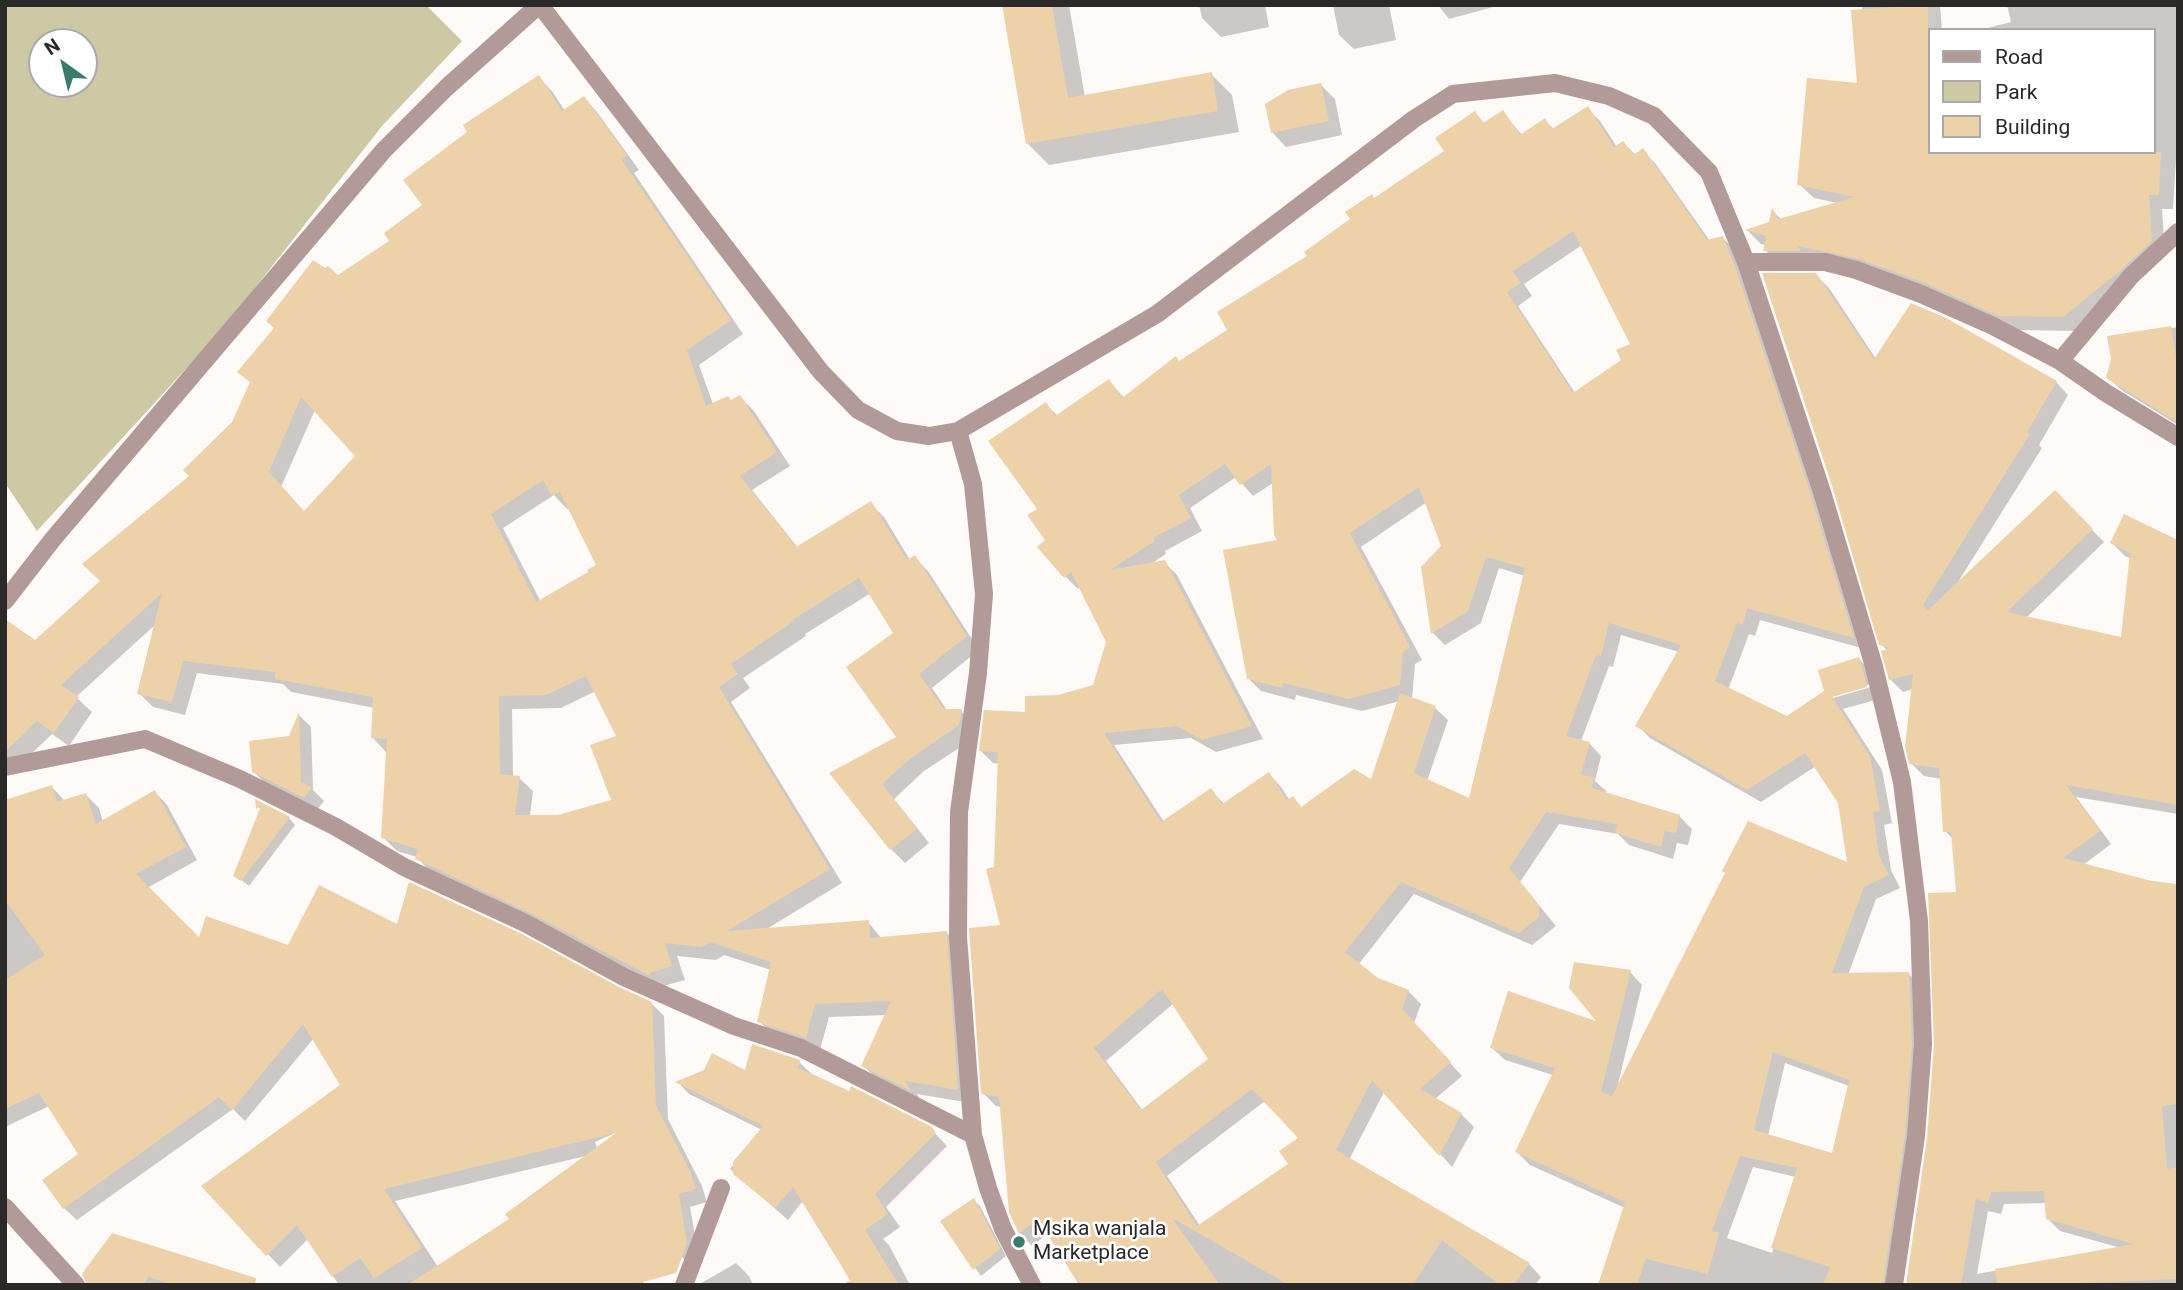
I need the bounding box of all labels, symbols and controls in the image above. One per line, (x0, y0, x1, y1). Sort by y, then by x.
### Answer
north arrow (28, 28, 98, 98)
legend (1927, 28, 2155, 154)
text: N (40, 34, 64, 60)
text: Road (1995, 45, 2043, 69)
text: Park (1995, 80, 2037, 104)
text: Building (1995, 115, 2070, 139)
place label: Msika wanjala Marketplace (1033, 1217, 1166, 1267)
marker: Msika wanjala Marketplace (1011, 1234, 1027, 1250)

